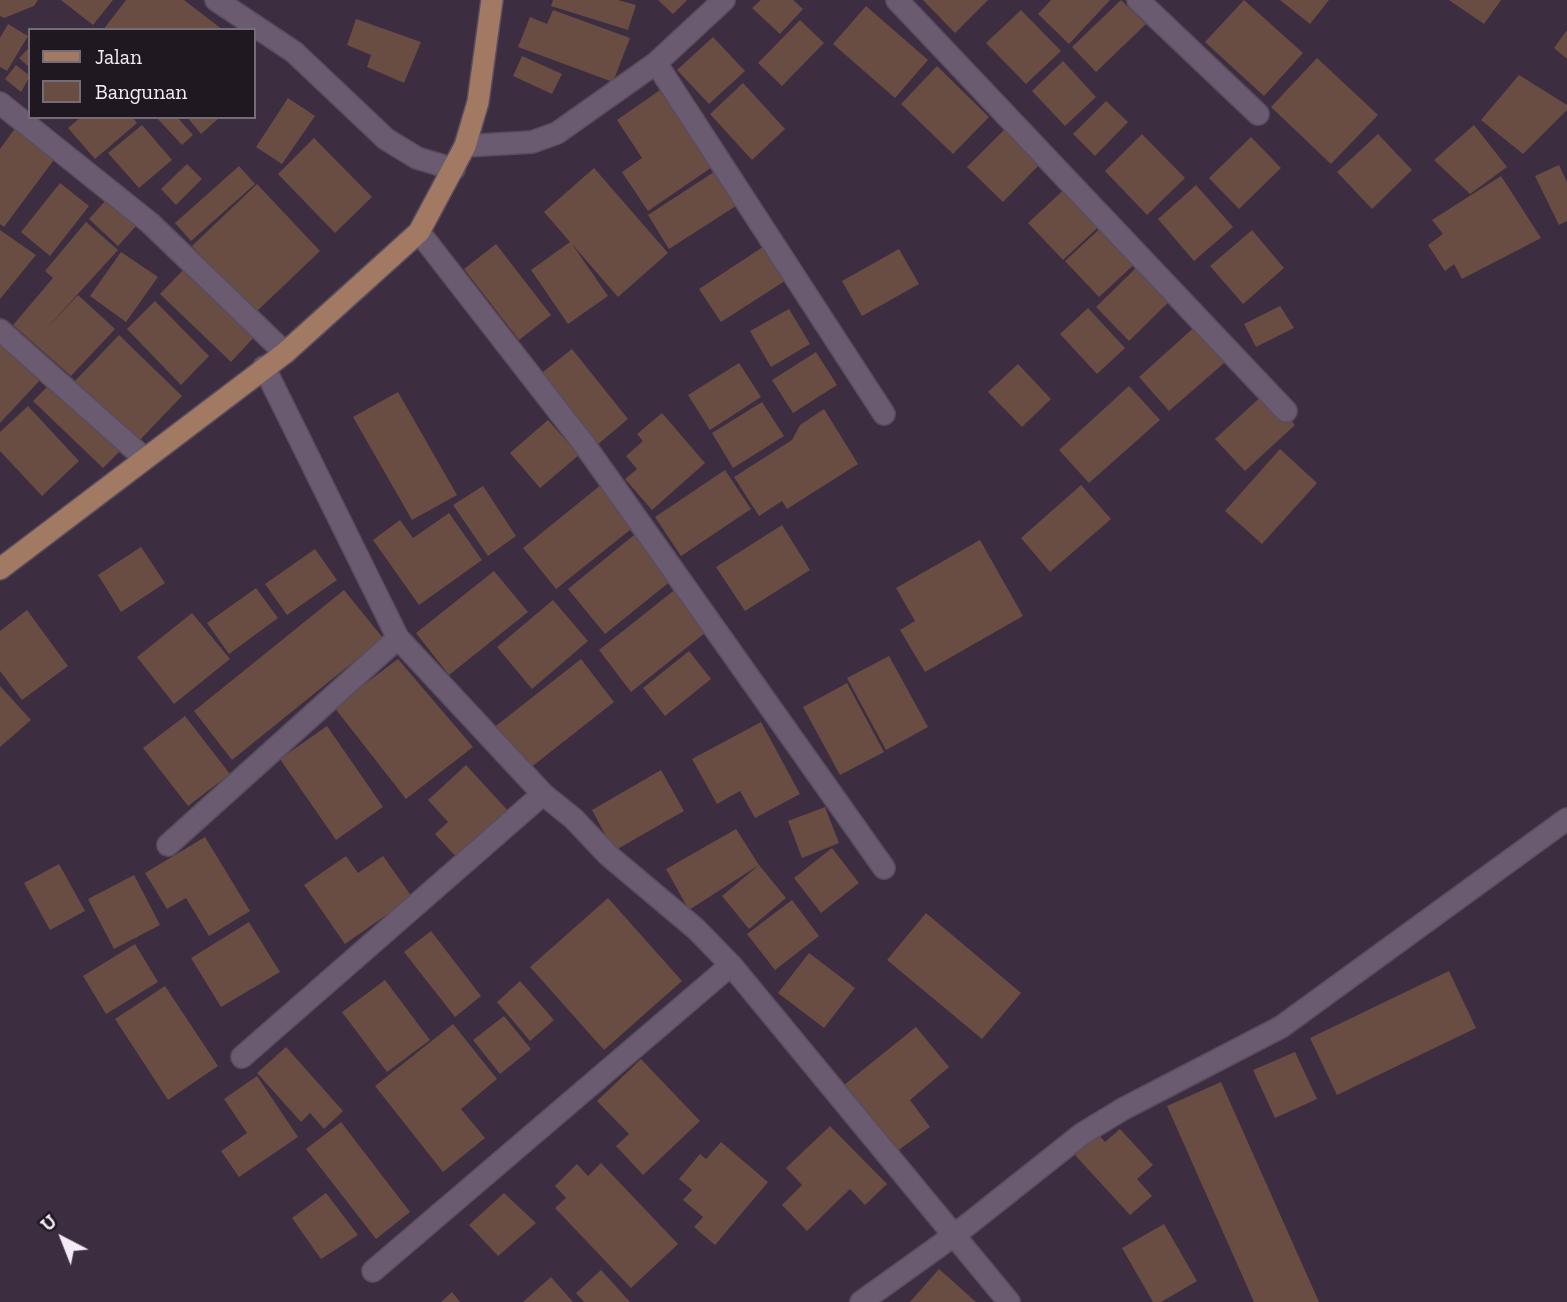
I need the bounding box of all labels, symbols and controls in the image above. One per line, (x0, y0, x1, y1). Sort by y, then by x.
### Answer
legend (28, 28, 256, 119)
text: Jalan (95, 44, 142, 69)
text: Bangunan (95, 79, 187, 104)
north arrow (28, 1204, 98, 1274)
text: U (36, 1210, 61, 1236)

